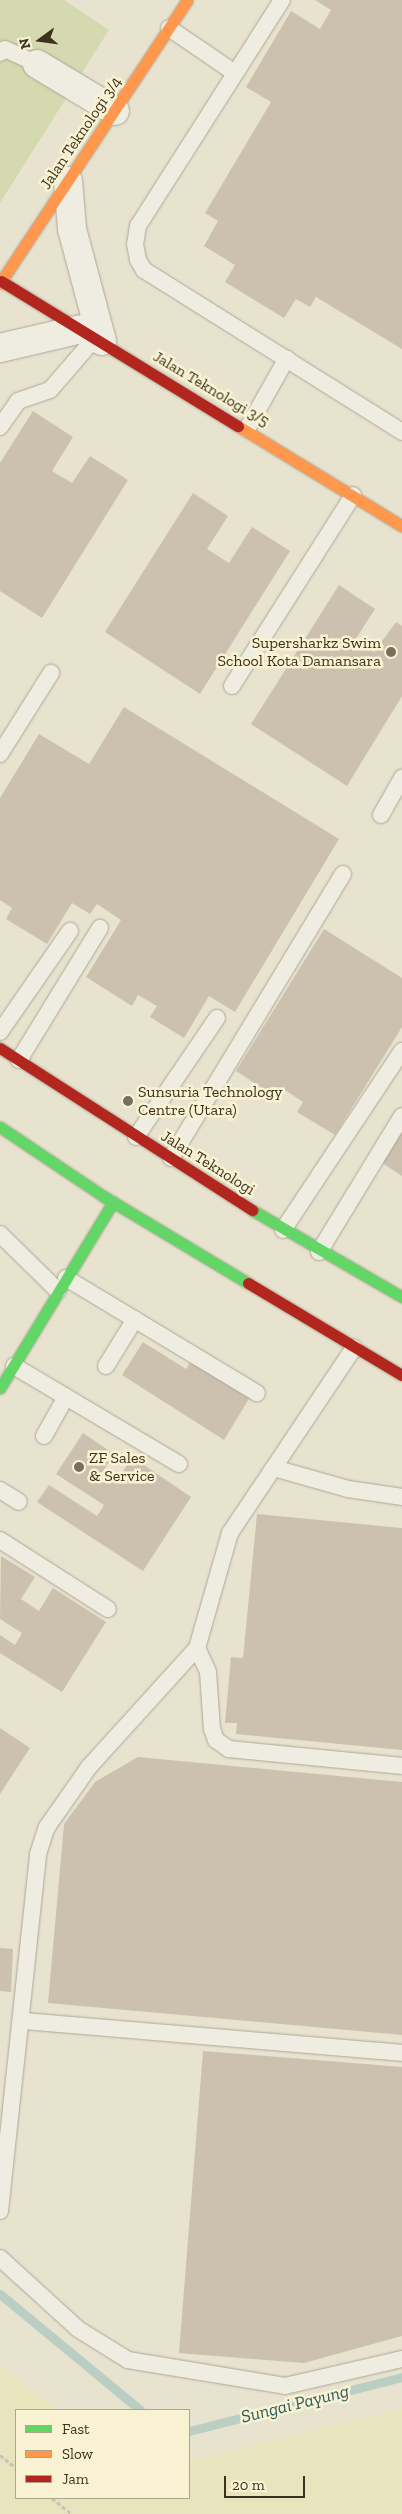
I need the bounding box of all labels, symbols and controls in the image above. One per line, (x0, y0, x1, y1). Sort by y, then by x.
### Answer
north arrow (15, 15, 65, 65)
text: N (15, 37, 34, 51)
street label: Jalan Teknologi 3/4 (36, 73, 126, 193)
street label: Jalan Teknologi 3/5 (149, 347, 273, 431)
place label: Supersharkz Swim School Kota Damansara (218, 633, 381, 671)
marker: Supersharkz Swim School Kota Damansara (385, 646, 397, 658)
place label: Sunsuria Technology Centre (Utara) (138, 1082, 283, 1120)
marker: Sunsuria Technology Centre (Utara) (122, 1095, 134, 1107)
street label: Jalan Teknologi (157, 1126, 259, 1200)
place label: ZF Sales & Service (89, 1448, 155, 1486)
marker: ZF Sales & Service (73, 1461, 85, 1473)
water label: Sungai Payung (239, 2380, 351, 2428)
legend (15, 2409, 190, 2499)
text: Fast (62, 2420, 90, 2438)
text: Slow (62, 2445, 93, 2463)
scale bar (227, 2466, 308, 2498)
text: Jam (62, 2470, 89, 2488)
text: 20 m (232, 2476, 265, 2494)

